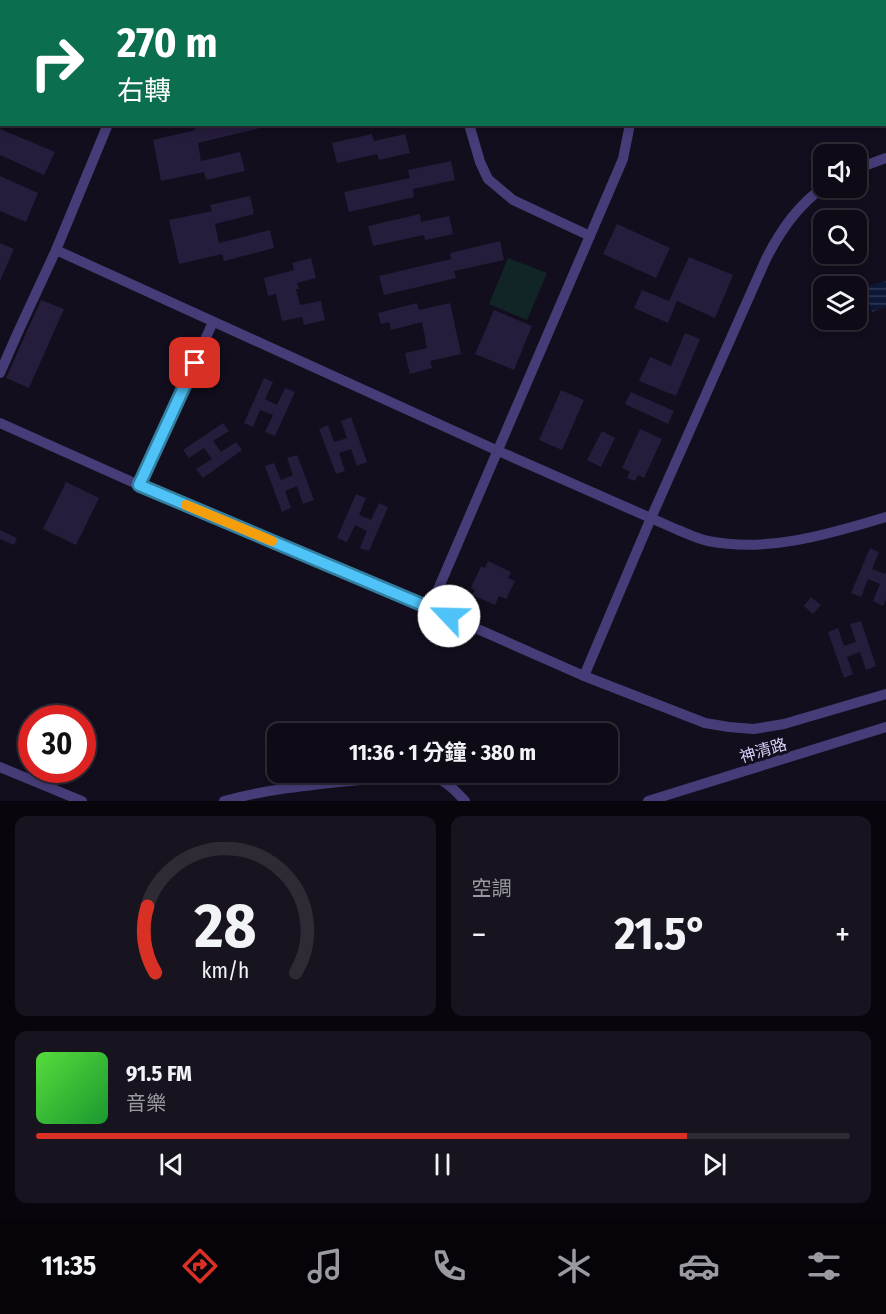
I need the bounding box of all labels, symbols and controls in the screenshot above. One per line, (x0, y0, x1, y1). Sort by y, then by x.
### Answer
text: 270 m (117, 18, 217, 68)
icon: right (18, 24, 96, 102)
text: 右轉 (117, 75, 171, 107)
map controls (813, 144, 867, 330)
button: sound (813, 144, 867, 198)
button: search (813, 210, 867, 264)
button: layers (813, 276, 867, 330)
pin (169, 337, 220, 388)
icon: arrive (178, 346, 211, 379)
position arrow (417, 584, 481, 648)
speed limit sign: 30 (18, 705, 96, 783)
street label: 神清路 (737, 734, 789, 767)
text: 11:36 · 1 分鐘 · 380 m (349, 739, 536, 766)
text: 空調 (472, 876, 512, 900)
text: 28 (193, 889, 256, 964)
text: 21.5° (614, 907, 707, 961)
text: − (472, 915, 486, 955)
text: + (835, 915, 850, 955)
text: km/h (201, 958, 249, 984)
text: 91.5 FM (126, 1060, 192, 1087)
text: 音樂 (126, 1091, 166, 1115)
icon: previous (155, 1148, 188, 1181)
icon: pause (426, 1148, 459, 1181)
icon: next (698, 1148, 731, 1181)
icon: directions (179, 1245, 221, 1287)
icon: music (304, 1245, 346, 1287)
icon: phone (428, 1245, 470, 1287)
icon: climate (553, 1245, 595, 1287)
icon: car (678, 1245, 720, 1287)
icon: filters (803, 1245, 845, 1287)
text: 11:35 (41, 1250, 96, 1282)

